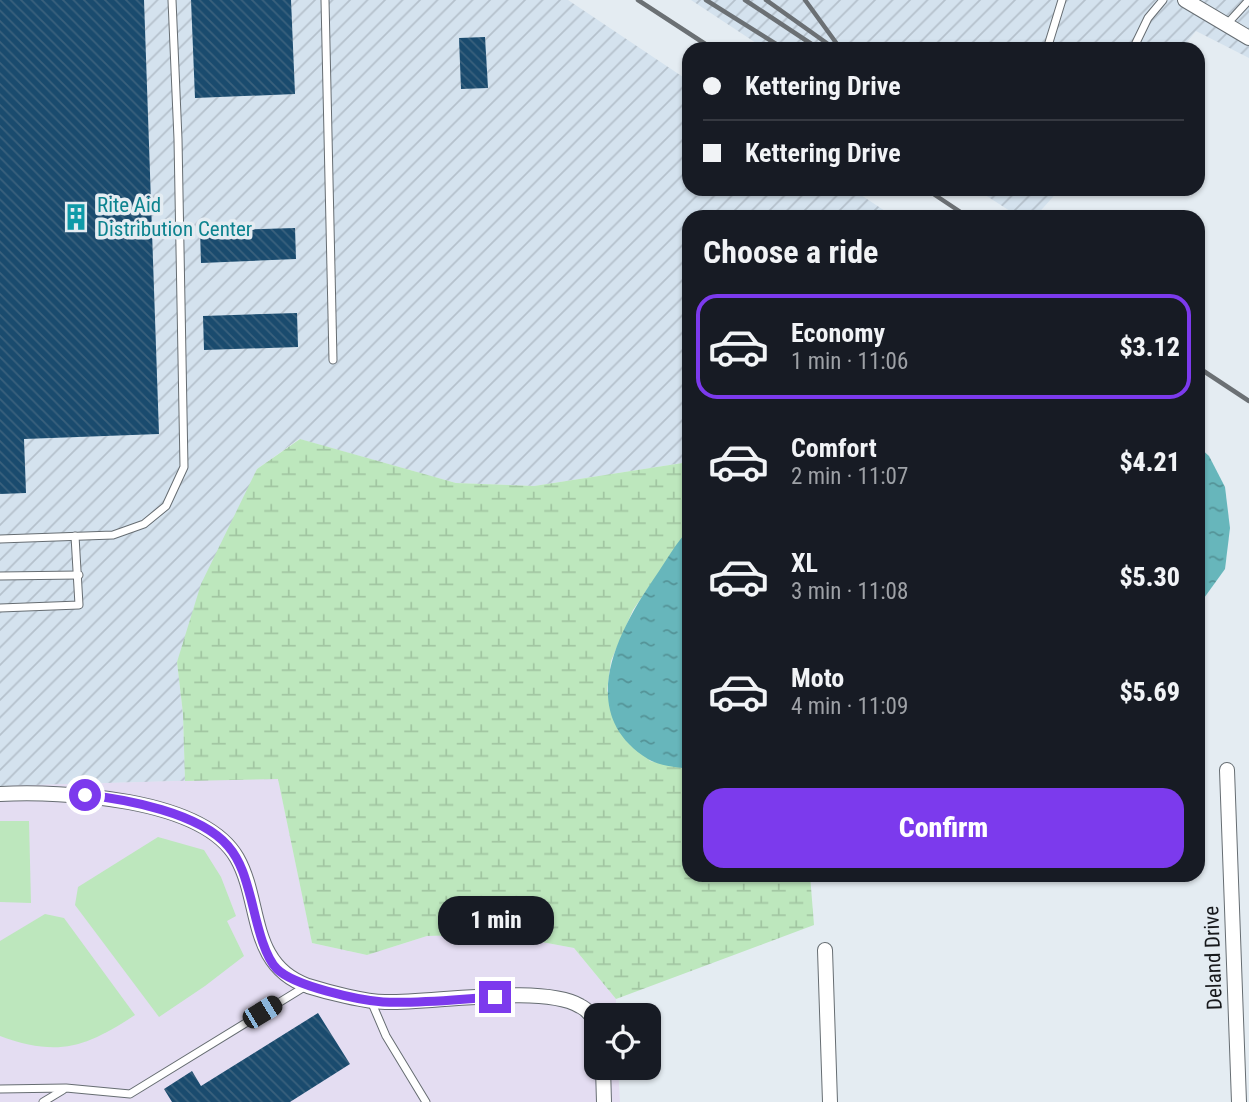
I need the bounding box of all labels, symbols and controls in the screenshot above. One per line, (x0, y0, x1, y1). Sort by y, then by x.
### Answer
text: Kettering Drive (745, 71, 901, 101)
text: Kettering Drive (745, 138, 901, 168)
place label: Rite Aid Distribution Center (97, 193, 252, 241)
building icon: Rite Aid Distribution Center (61, 202, 91, 232)
text: Choose a ride (703, 233, 878, 271)
icon: car (707, 315, 770, 378)
text: Economy (791, 318, 885, 348)
text: $3.12 (1119, 332, 1180, 362)
text: 1 min · 11:06 (791, 348, 908, 375)
icon: car (707, 430, 770, 493)
text: Comfort (791, 433, 877, 463)
text: $4.21 (1119, 447, 1180, 477)
text: 2 min · 11:07 (791, 463, 908, 490)
icon: car (707, 545, 770, 608)
text: XL (791, 548, 818, 578)
text: $5.30 (1119, 562, 1180, 592)
text: 3 min · 11:08 (791, 578, 908, 605)
icon: car (707, 660, 770, 723)
text: Moto (791, 663, 844, 693)
text: $5.69 (1119, 677, 1180, 707)
text: 4 min · 11:09 (791, 693, 908, 720)
route start (69, 779, 101, 811)
button: Confirm (703, 788, 1184, 868)
callout: 1 min (437, 895, 553, 944)
street label: Deland Drive (1199, 905, 1227, 1010)
text: 1 min (470, 907, 522, 934)
route end (479, 981, 511, 1013)
car (239, 992, 286, 1032)
map controls (584, 1003, 661, 1080)
button: locate (584, 1003, 661, 1080)

